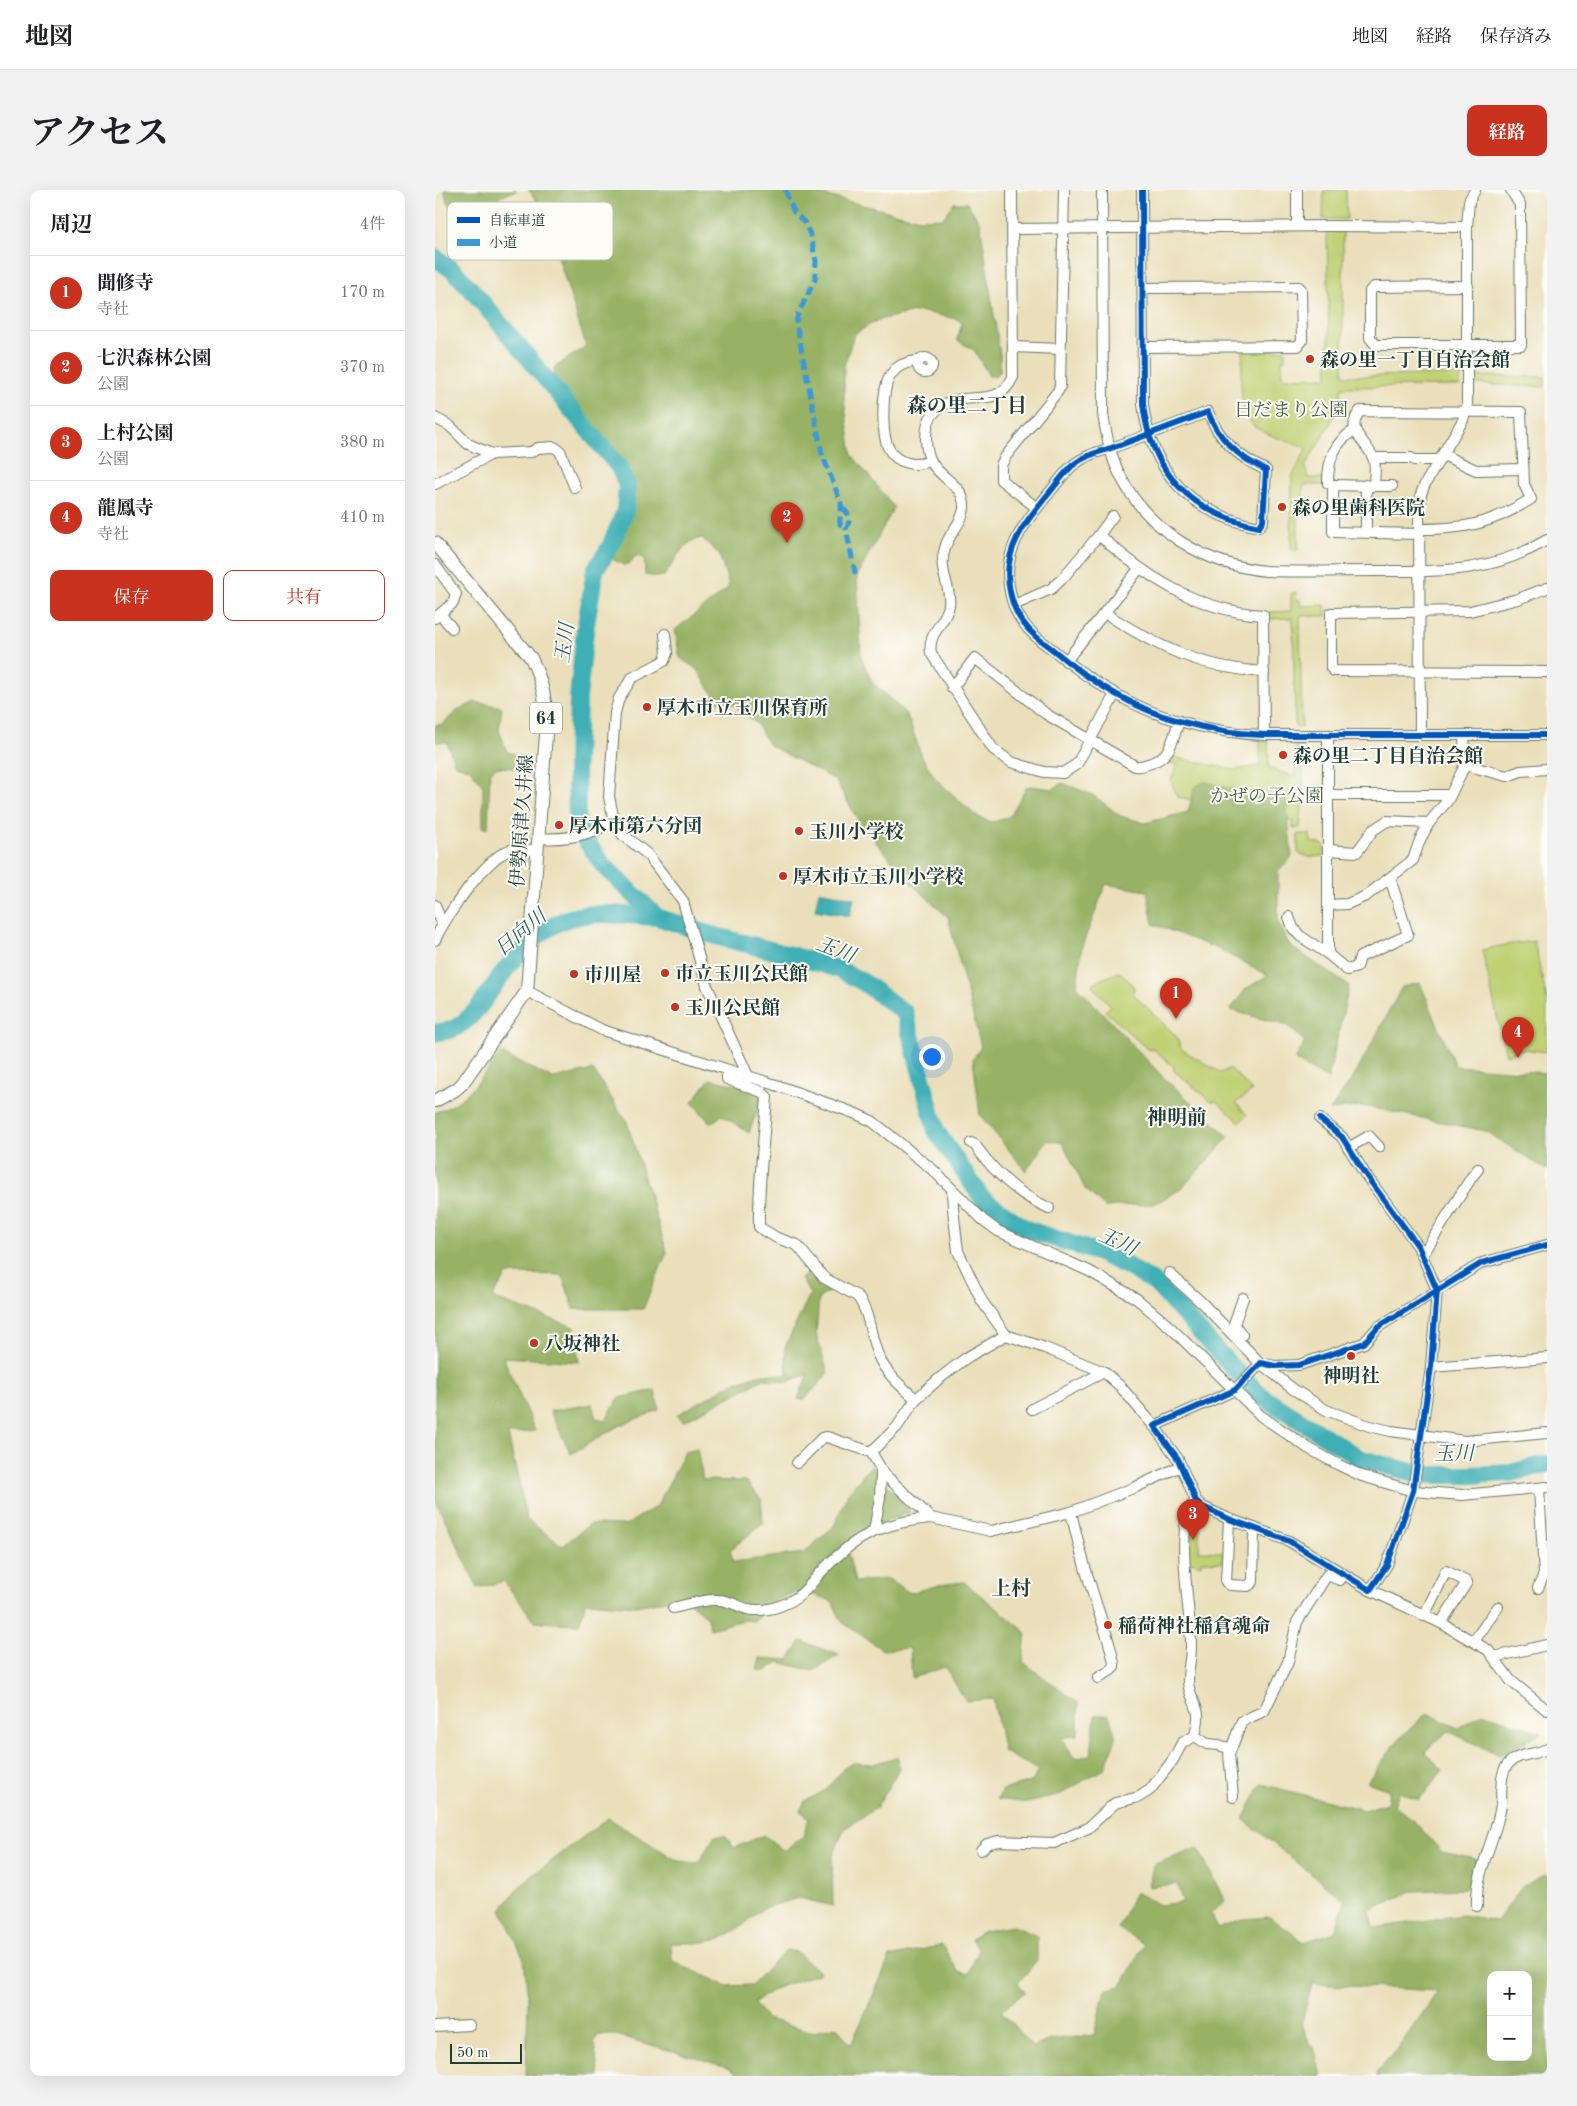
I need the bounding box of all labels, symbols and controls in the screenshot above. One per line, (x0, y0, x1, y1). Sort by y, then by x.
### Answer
text: 地図 (25, 26, 73, 50)
text: 地図 (1352, 28, 1388, 46)
text: 経路 (1416, 28, 1452, 46)
text: 保存済み (1480, 28, 1552, 46)
button: 経路 (1467, 105, 1547, 156)
text: アクセス (30, 117, 169, 152)
legend (447, 202, 613, 260)
text: 自転車道 (489, 213, 545, 228)
text: 周辺 (50, 215, 92, 236)
text: 4件 (360, 217, 385, 233)
text: 小道 (489, 235, 517, 250)
text: 聞修寺 (97, 275, 154, 294)
text: 1 (61, 285, 71, 301)
text: 170 m (340, 285, 385, 301)
text: 寺社 (97, 302, 129, 318)
place label: 森の里一丁目自治会館 (1320, 349, 1510, 371)
text: 七沢森林公園 (97, 350, 211, 369)
marker: 森の里一丁目自治会館 (1304, 353, 1316, 365)
text: 2 (61, 360, 71, 376)
text: 370 m (340, 360, 385, 376)
text: 公園 (97, 377, 129, 393)
district label: 森の里二丁目 (907, 394, 1027, 417)
park label: 日だまり公園 (1234, 400, 1348, 421)
text: 上村公園 (97, 425, 173, 444)
text: 3 (61, 435, 71, 451)
text: 380 m (340, 435, 385, 451)
text: 公園 (97, 452, 129, 468)
place label: 森の里歯科医院 (1292, 497, 1425, 519)
text: 龍鳳寺 (97, 500, 154, 519)
marker: 森の里歯科医院 (1276, 501, 1288, 513)
pin: 2 (771, 502, 803, 543)
text: 4 (61, 510, 71, 526)
text: 410 m (340, 510, 385, 526)
text: 寺社 (97, 527, 129, 543)
button: 保存 (50, 570, 213, 621)
button: 共有 (223, 570, 385, 621)
water label: 玉川 (551, 620, 579, 664)
place label: 厚木市立玉川保育所 (657, 697, 828, 719)
marker: 厚木市立玉川保育所 (641, 701, 653, 713)
road number: 64 (530, 702, 562, 734)
place label: 森の里二丁目自治会館 (1293, 745, 1483, 767)
marker: 森の里二丁目自治会館 (1277, 749, 1289, 761)
street label: 伊勢原津久井線 (506, 754, 538, 888)
park label: かぜの子公園 (1210, 786, 1324, 807)
place label: 厚木市第六分団 (569, 815, 702, 837)
marker: 厚木市第六分団 (553, 819, 565, 831)
place label: 玉川小学校 (809, 821, 904, 843)
marker: 玉川小学校 (793, 825, 805, 837)
place label: 厚木市立玉川小学校 (793, 866, 964, 888)
marker: 厚木市立玉川小学校 (777, 870, 789, 882)
water label: 日向川 (491, 904, 552, 960)
water label: 玉川 (813, 932, 860, 968)
place label: 市立玉川公民館 (675, 963, 808, 985)
place label: 市川屋 (584, 964, 641, 986)
marker: 市立玉川公民館 (659, 967, 671, 979)
marker: 市川屋 (568, 968, 580, 980)
pin: 1 (1160, 978, 1192, 1019)
place label: 玉川公民館 (685, 997, 780, 1019)
marker: 玉川公民館 (669, 1001, 681, 1013)
pin: 4 (1502, 1017, 1534, 1058)
your location (919, 1044, 945, 1070)
district label: 神明前 (1147, 1107, 1207, 1129)
water label: 玉川 (1095, 1223, 1142, 1261)
place label: 八坂神社 (544, 1333, 620, 1355)
marker: 八坂神社 (528, 1337, 540, 1349)
marker: 神明社 (1345, 1350, 1357, 1362)
place label: 神明社 (1322, 1365, 1380, 1387)
water label: 玉川 (1434, 1443, 1476, 1465)
pin: 3 (1177, 1499, 1209, 1540)
district label: 上村 (991, 1578, 1031, 1600)
place label: 稲荷神社稲倉魂命 (1118, 1615, 1271, 1637)
marker: 稲荷神社稲倉魂命 (1102, 1619, 1114, 1631)
map controls (1487, 1971, 1532, 2061)
button: + (1487, 1971, 1532, 2016)
button: − (1487, 2016, 1532, 2061)
scale bar (450, 2041, 523, 2064)
text: 50 m (457, 2046, 488, 2060)

